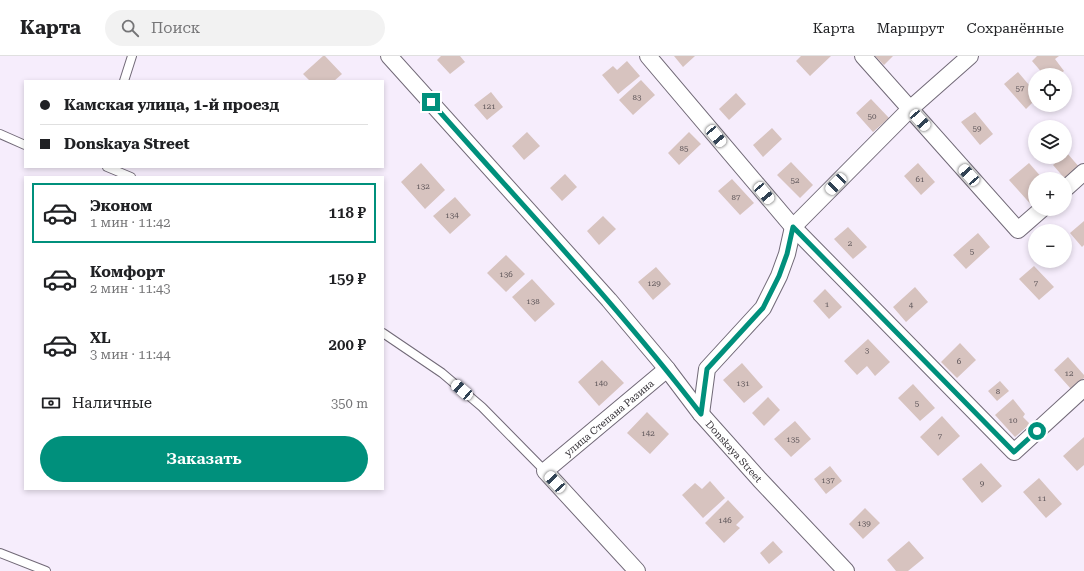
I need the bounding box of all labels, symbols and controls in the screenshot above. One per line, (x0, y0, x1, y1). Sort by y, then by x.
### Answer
search box (105, 10, 385, 46)
text: Карта (20, 16, 81, 39)
icon: search (119, 17, 141, 39)
text: Поиск (151, 19, 200, 37)
text: Карта (813, 20, 855, 36)
text: Маршрут (877, 20, 945, 36)
text: Сохранённые (967, 20, 1064, 36)
map controls (1028, 68, 1072, 268)
button: locate (1028, 68, 1072, 112)
house number: 57 (1016, 84, 1025, 93)
route end (422, 93, 440, 111)
house number: 83 (633, 93, 642, 102)
text: Камская улица, 1-й проезд (64, 96, 279, 114)
house number: 121 (482, 102, 496, 111)
car (908, 107, 932, 133)
house number: 50 (868, 112, 877, 121)
button: layers (1028, 120, 1072, 164)
car (704, 123, 728, 149)
house number: 59 (973, 124, 982, 133)
text: Donskaya Street (64, 135, 190, 153)
house number: 85 (680, 144, 689, 153)
car (957, 162, 981, 188)
car (823, 171, 849, 197)
button: + (1028, 172, 1072, 216)
house number: 61 (916, 175, 925, 184)
house number: 52 (791, 176, 800, 185)
car (752, 180, 776, 206)
house number: 132 (416, 182, 430, 191)
house number: 87 (732, 193, 741, 202)
icon: car (42, 195, 78, 231)
text: Эконом (90, 197, 152, 215)
text: 118 ₽ (329, 204, 366, 222)
house number: 134 (445, 211, 459, 220)
text: 1 мин · 11:42 (90, 215, 171, 230)
button: − (1028, 224, 1072, 268)
house number: 2 (848, 239, 853, 248)
house number: 5 (970, 247, 975, 256)
icon: car (42, 261, 78, 297)
text: Комфорт (90, 263, 165, 281)
text: 159 ₽ (329, 270, 366, 288)
house number: 136 (499, 270, 513, 279)
house number: 129 (647, 279, 661, 288)
house number: 7 (1034, 279, 1039, 288)
text: 2 мин · 11:43 (90, 281, 171, 296)
house number: 138 (526, 297, 540, 306)
house number: 1 (825, 300, 830, 309)
house number: 4 (909, 301, 914, 310)
icon: car (42, 327, 78, 363)
text: XL (90, 329, 111, 347)
text: 200 ₽ (329, 336, 366, 354)
house number: 3 (865, 346, 870, 355)
text: 3 мин · 11:44 (90, 347, 171, 362)
house number: 6 (957, 357, 962, 366)
house number: 12 (1065, 369, 1074, 378)
street label: улица Степана Разина (562, 377, 656, 459)
car (449, 378, 475, 402)
house number: 140 (594, 379, 608, 388)
house number: 131 (736, 379, 750, 388)
house number: 8 (996, 387, 1001, 396)
icon: cash (40, 392, 62, 414)
text: Наличные (72, 394, 152, 412)
text: 350 m (331, 396, 368, 411)
house number: 5 (915, 399, 920, 408)
house number: 10 (1009, 416, 1018, 425)
street label: Donskaya Street (704, 419, 764, 485)
route start (1028, 422, 1046, 440)
house number: 142 (641, 429, 655, 438)
house number: 7 (938, 432, 943, 441)
house number: 135 (786, 435, 800, 444)
button: Заказать (40, 436, 368, 482)
car (542, 469, 568, 495)
house number: 137 (821, 476, 835, 485)
house number: 9 (980, 479, 985, 488)
house number: 11 (1038, 494, 1047, 503)
house number: 146 (718, 516, 732, 525)
house number: 139 (857, 519, 871, 528)

